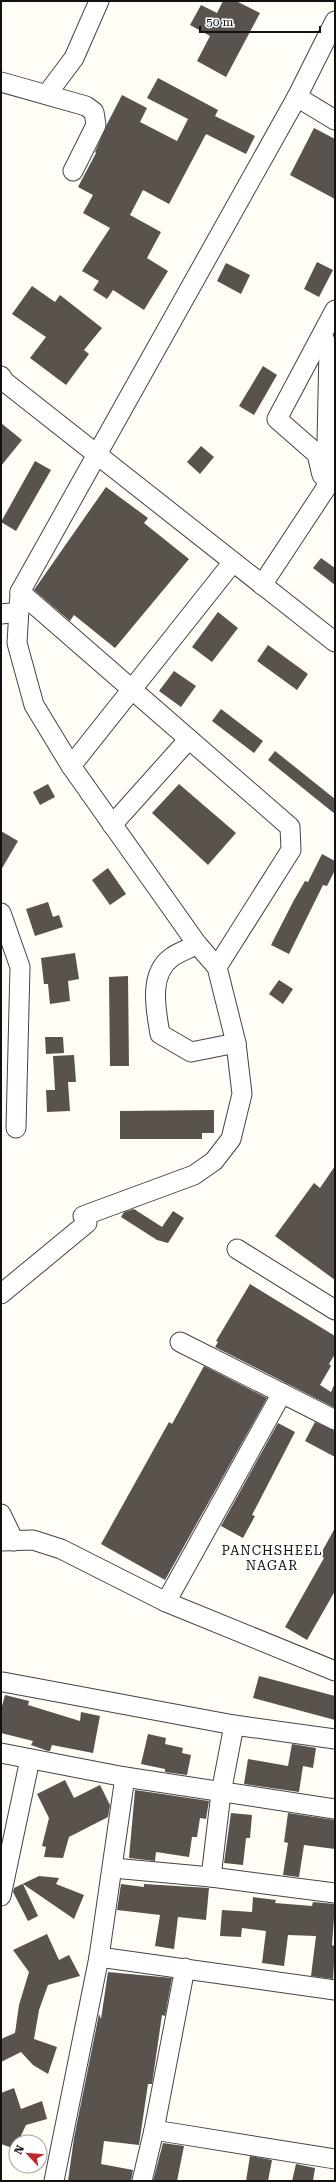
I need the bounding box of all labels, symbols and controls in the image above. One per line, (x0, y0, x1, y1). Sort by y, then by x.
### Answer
scale bar (200, 8, 320, 34)
text: 50 m (206, 15, 233, 29)
district label: PANCHSHEEL NAGAR (221, 1543, 323, 1573)
north arrow (8, 2134, 48, 2174)
text: N (12, 2143, 27, 2156)

